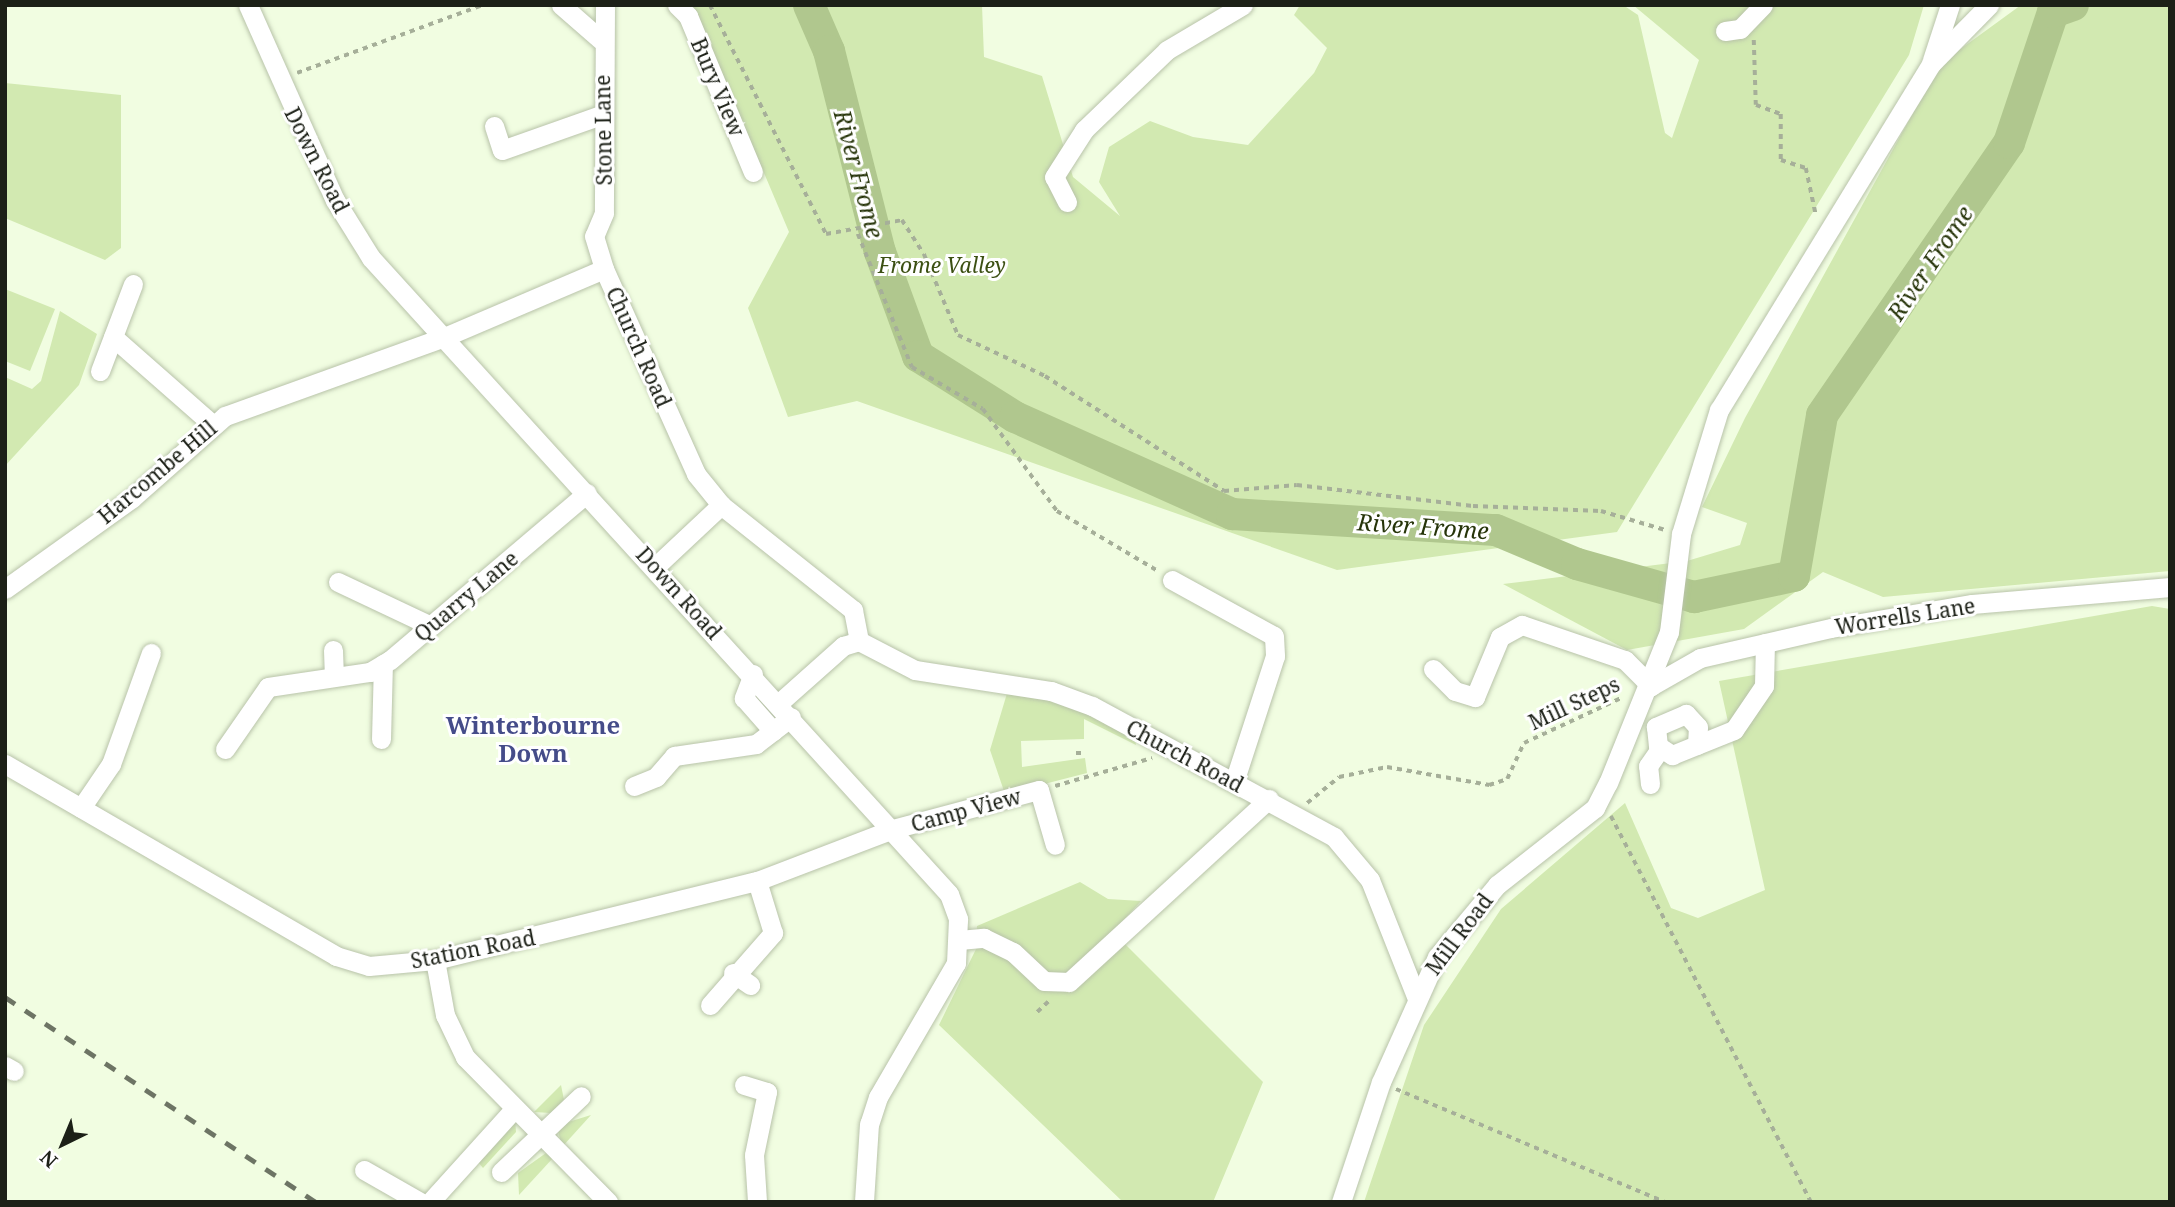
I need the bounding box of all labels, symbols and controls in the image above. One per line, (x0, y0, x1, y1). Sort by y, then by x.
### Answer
street label: Bury View (686, 34, 750, 140)
street label: Stone Lane (589, 74, 617, 186)
street label: Down Road (280, 103, 354, 217)
water label: River Frome (829, 107, 889, 241)
water label: River Frome (1882, 201, 1978, 325)
park label: Frome Valley (878, 252, 1006, 278)
street label: Church Road (601, 283, 677, 411)
street label: Harcombe Hill (93, 415, 221, 529)
water label: River Frome (1356, 508, 1490, 544)
street label: Down Road (631, 542, 727, 644)
street label: Quarry Lane (409, 545, 523, 647)
street label: Worrells Lane (1833, 592, 1977, 640)
street label: Mill Steps (1525, 671, 1623, 735)
district label: Winterbourne Down (446, 711, 620, 767)
street label: Church Road (1122, 715, 1248, 797)
street label: Camp View (908, 783, 1024, 837)
street label: Mill Road (1420, 888, 1498, 980)
street label: Station Road (409, 925, 537, 973)
north arrow (28, 1109, 98, 1179)
text: N (34, 1145, 63, 1174)

